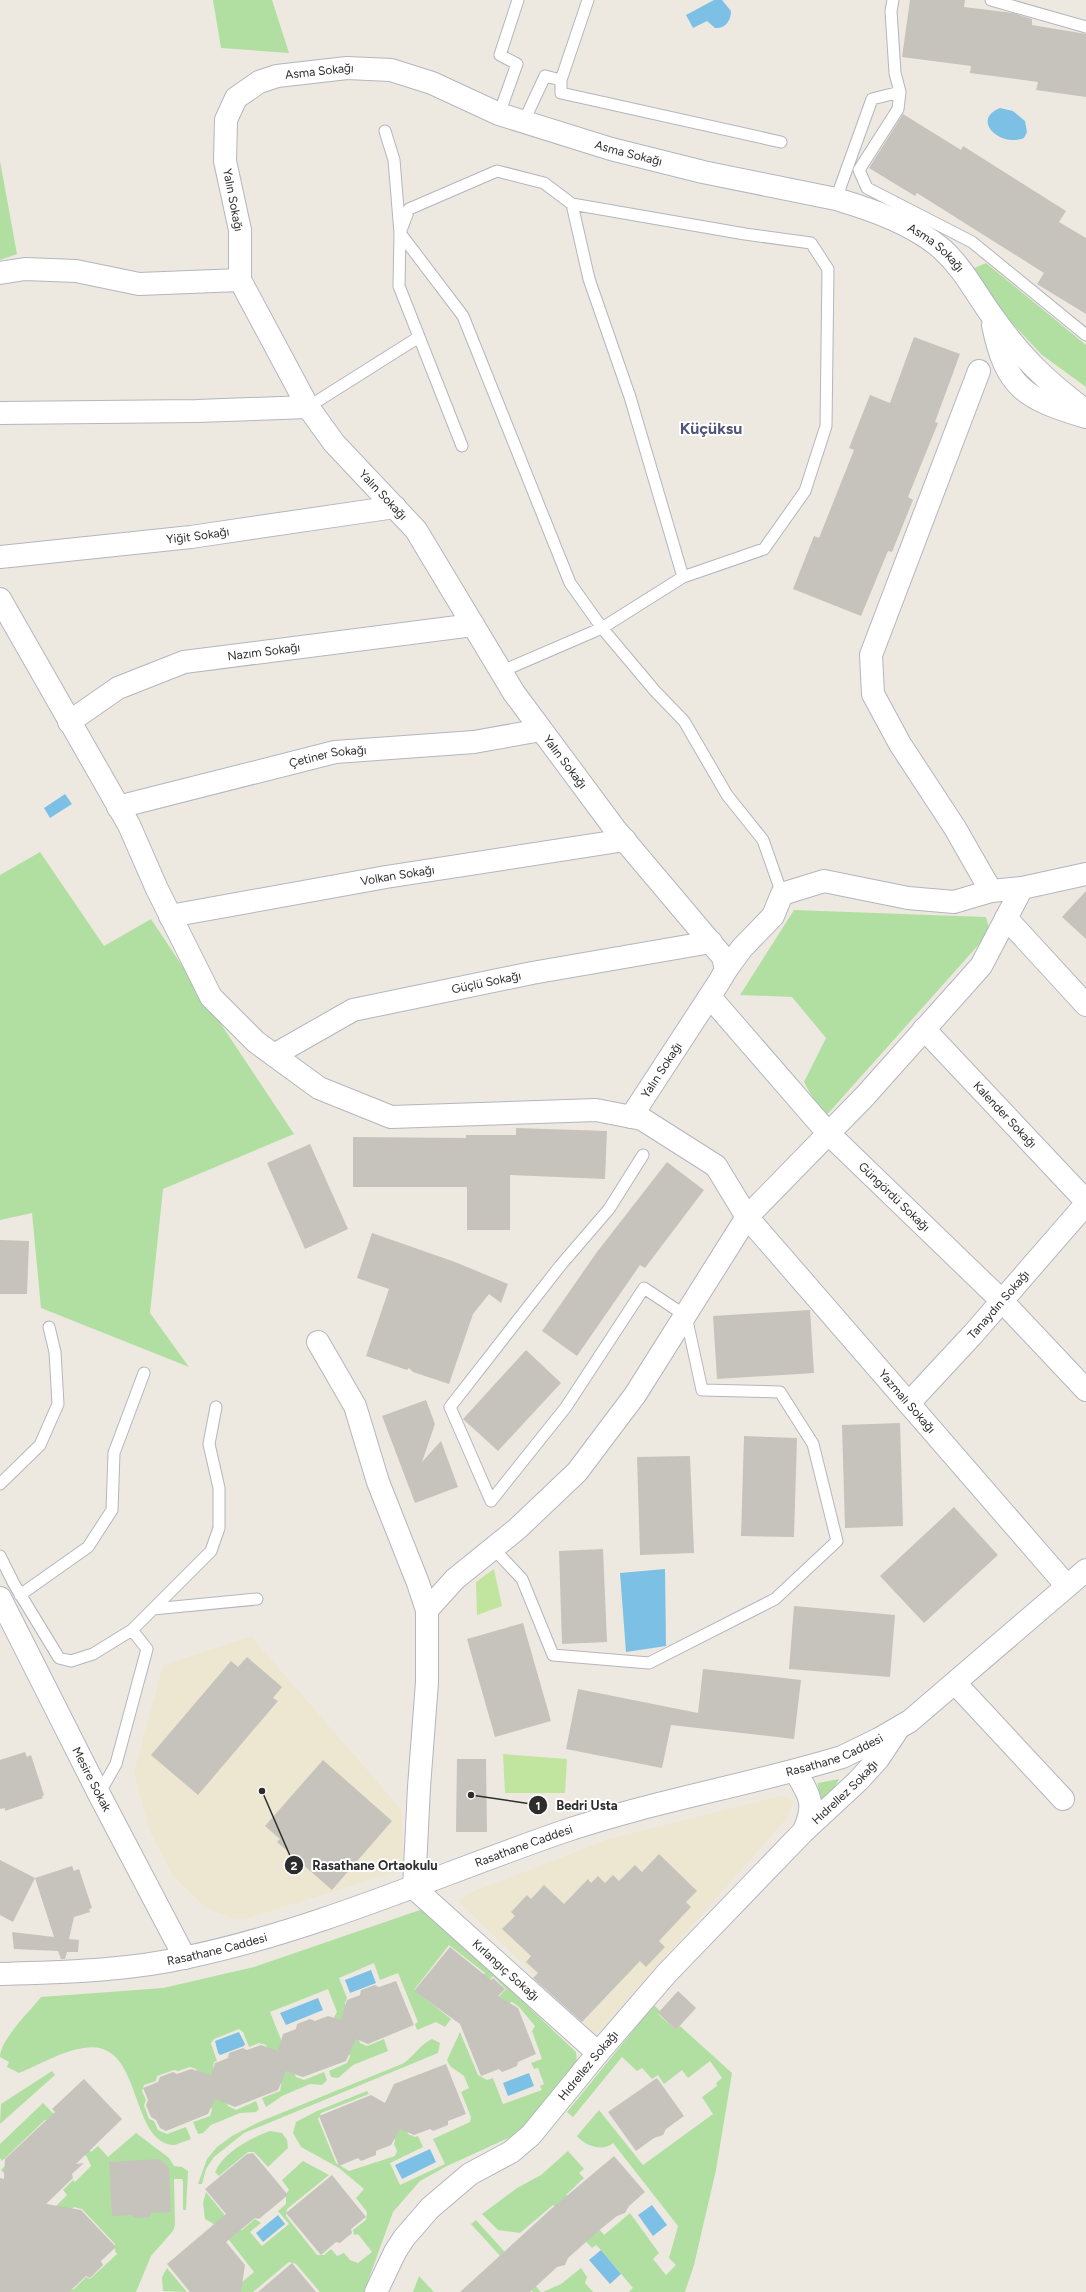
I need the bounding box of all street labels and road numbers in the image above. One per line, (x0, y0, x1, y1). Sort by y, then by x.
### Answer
street label: Asma Sokağı (284, 61, 354, 82)
street label: Asma Sokağı (593, 137, 664, 169)
street label: Yalın Sokağı (220, 167, 246, 233)
street label: Asma Sokağı (905, 221, 967, 275)
street label: Yalın Sokağı (356, 467, 410, 523)
street label: Yiğit Sokağı (166, 524, 230, 547)
street label: Nazım Sokağı (227, 640, 301, 663)
street label: Yalın Sokağı (540, 732, 590, 792)
street label: Çetiner Sokağı (287, 743, 367, 770)
street label: Volkan Sokağı (359, 863, 435, 889)
street label: Güçlü Sokağı (450, 968, 522, 996)
street label: Yalın Sokağı (638, 1040, 685, 1101)
street label: Kalender Sokağı (970, 1079, 1039, 1151)
street label: Güngördü Sokağı (856, 1159, 933, 1234)
street label: Tanaydın Sokağı (965, 1267, 1032, 1342)
street label: Yazmalı Sokağı (876, 1367, 938, 1436)
street label: Rasathane Caddesi (784, 1731, 886, 1779)
street label: Mesire Sokak (69, 1744, 114, 1814)
street label: Hıdrellez Sokağı (809, 1757, 881, 1827)
street label: Rasathane Caddesi (473, 1822, 574, 1870)
street label: Rasathane Caddesi (166, 1930, 269, 1968)
street label: Kırlangıç Sokağı (469, 1937, 542, 2004)
street label: Hıdrellez Sokağı (555, 2028, 621, 2103)

